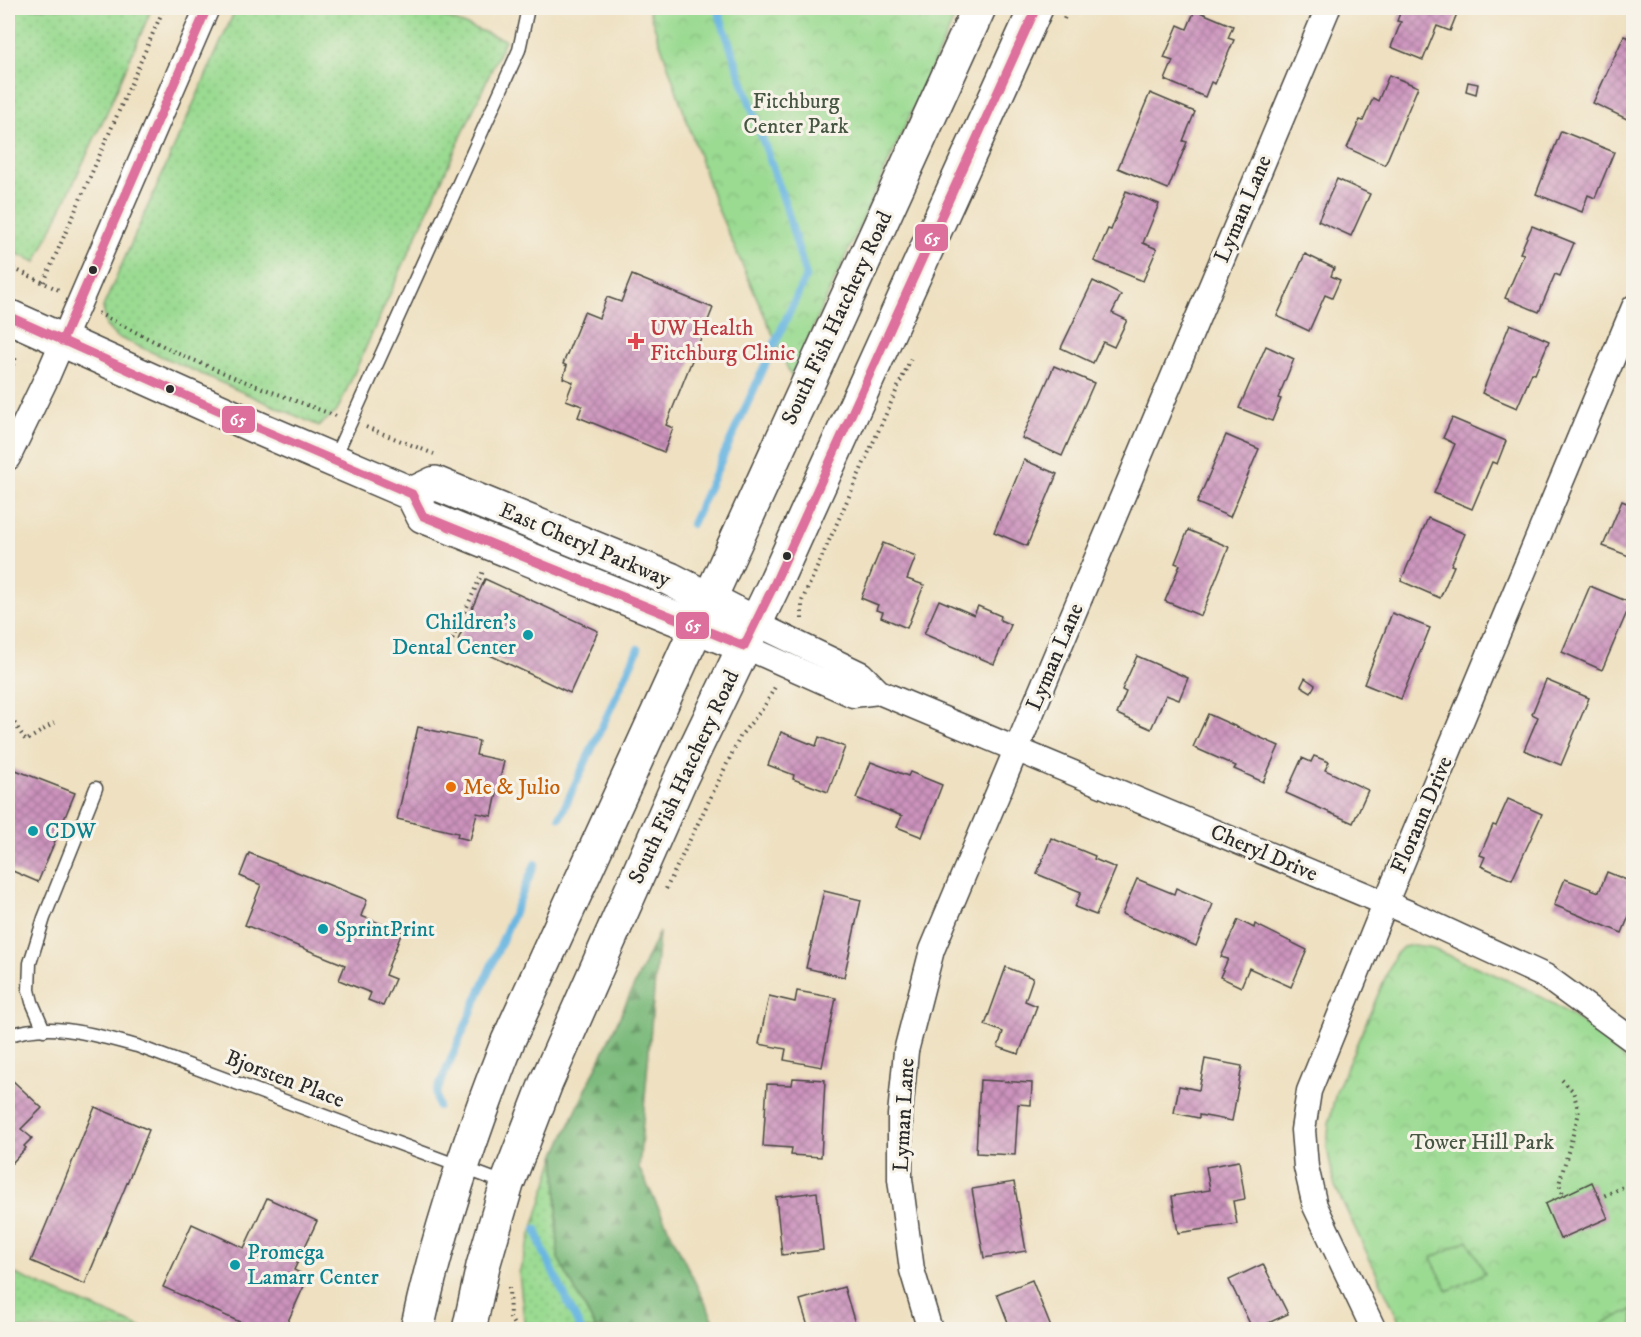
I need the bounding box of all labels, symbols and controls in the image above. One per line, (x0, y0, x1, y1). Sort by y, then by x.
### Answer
park label: Fitchburg Center Park (743, 88, 849, 140)
street label: Lyman Lane (1208, 151, 1278, 267)
street label: South Fish Hatchery Road (776, 207, 898, 429)
line badge: 65 (914, 223, 949, 252)
text: 65 (924, 229, 940, 249)
unlabelled marker (87, 264, 99, 276)
place label: UW Health Fitchburg Clinic (650, 315, 795, 367)
marker: UW Health Fitchburg Clinic (627, 332, 645, 350)
unlabelled marker (164, 383, 176, 395)
line badge: 65 (221, 405, 256, 434)
text: 65 (230, 410, 246, 430)
street label: East Cheryl Parkway (495, 497, 675, 594)
unlabelled marker (781, 550, 793, 562)
street label: Lyman Lane (1020, 599, 1090, 715)
place label: Children's Dental Center (392, 609, 517, 661)
line badge: 65 (675, 611, 710, 640)
text: 65 (685, 616, 701, 636)
marker: Children's Dental Center (521, 628, 535, 642)
street label: South Fish Hatchery Road (623, 666, 745, 888)
street label: Florann Drive (1385, 752, 1459, 878)
place label: Me & Julio (463, 774, 560, 801)
marker: Me & Julio (444, 780, 458, 794)
place label: CDW (45, 818, 97, 845)
street label: Cheryl Drive (1206, 818, 1322, 888)
marker: CDW (26, 824, 40, 838)
place label: SprintPrint (335, 916, 435, 943)
marker: SprintPrint (316, 922, 330, 936)
street label: Bjorsten Place (222, 1044, 348, 1114)
street label: Lyman Lane (888, 1057, 920, 1173)
park label: Tower Hill Park (1410, 1129, 1554, 1156)
place label: Promega Lamarr Center (247, 1239, 379, 1291)
marker: Promega Lamarr Center (228, 1258, 242, 1272)

